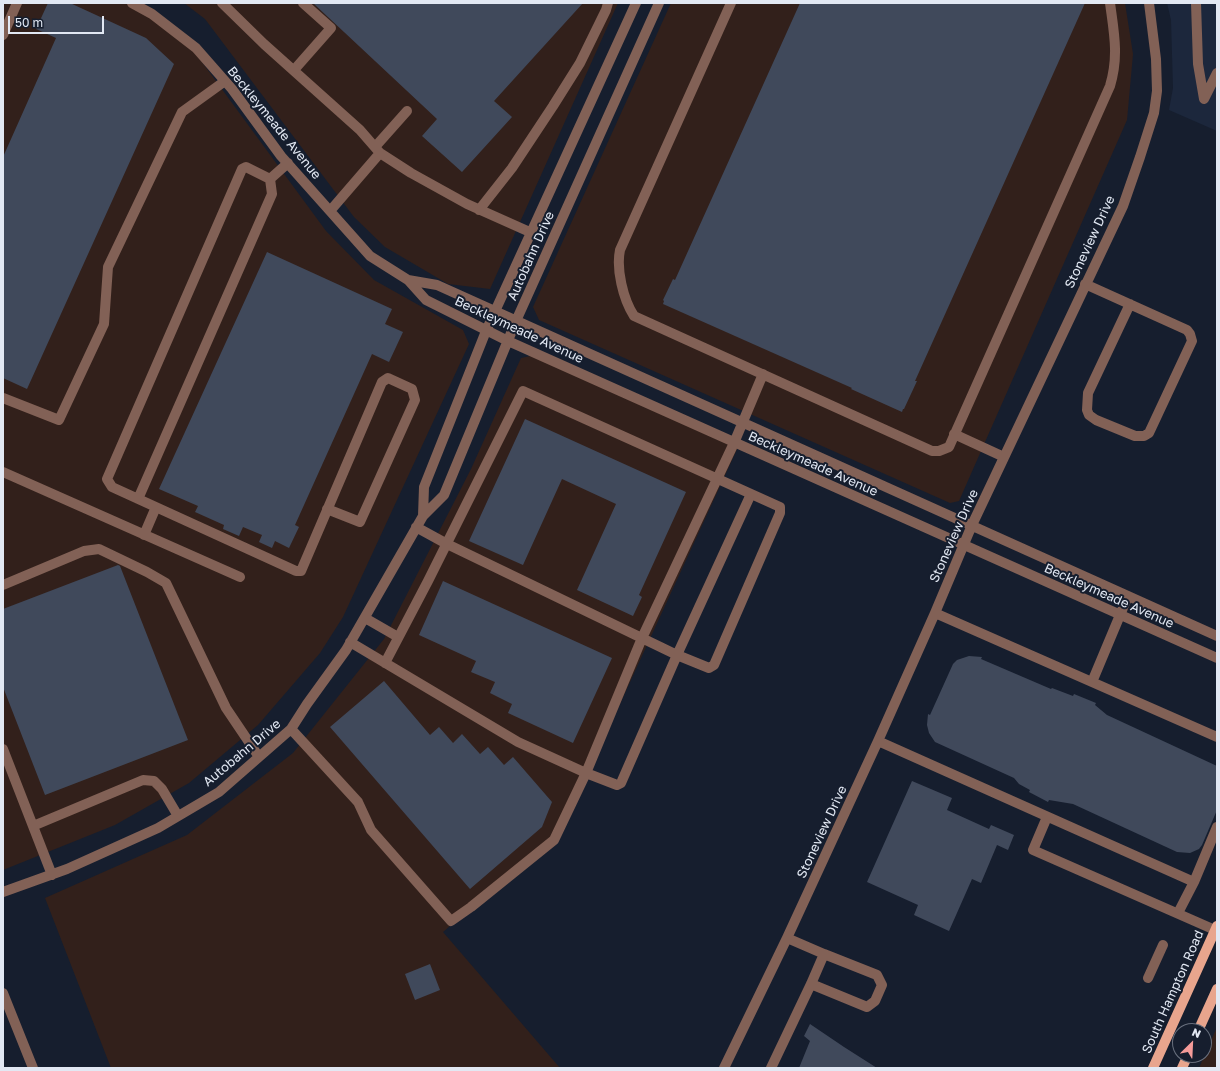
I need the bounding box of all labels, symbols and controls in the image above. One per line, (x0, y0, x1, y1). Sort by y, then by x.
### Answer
scale bar (10, 8, 106, 34)
text: 50 m (15, 15, 43, 30)
street label: Beckleymeade Avenue (224, 64, 324, 182)
street label: Stoneview Drive (1062, 193, 1118, 291)
street label: Autobahn Drive (504, 209, 558, 303)
street label: Beckleymeade Avenue (452, 293, 586, 367)
street label: Beckleymeade Avenue (746, 428, 880, 500)
street label: Stoneview Drive (926, 487, 982, 585)
street label: Beckleymeade Avenue (1042, 560, 1176, 632)
street label: Autobahn Drive (200, 716, 284, 790)
street label: Stoneview Drive (794, 783, 850, 881)
street label: South Hampton Road (1139, 928, 1207, 1056)
north arrow (1172, 1023, 1212, 1063)
text: N (1190, 1025, 1203, 1040)

